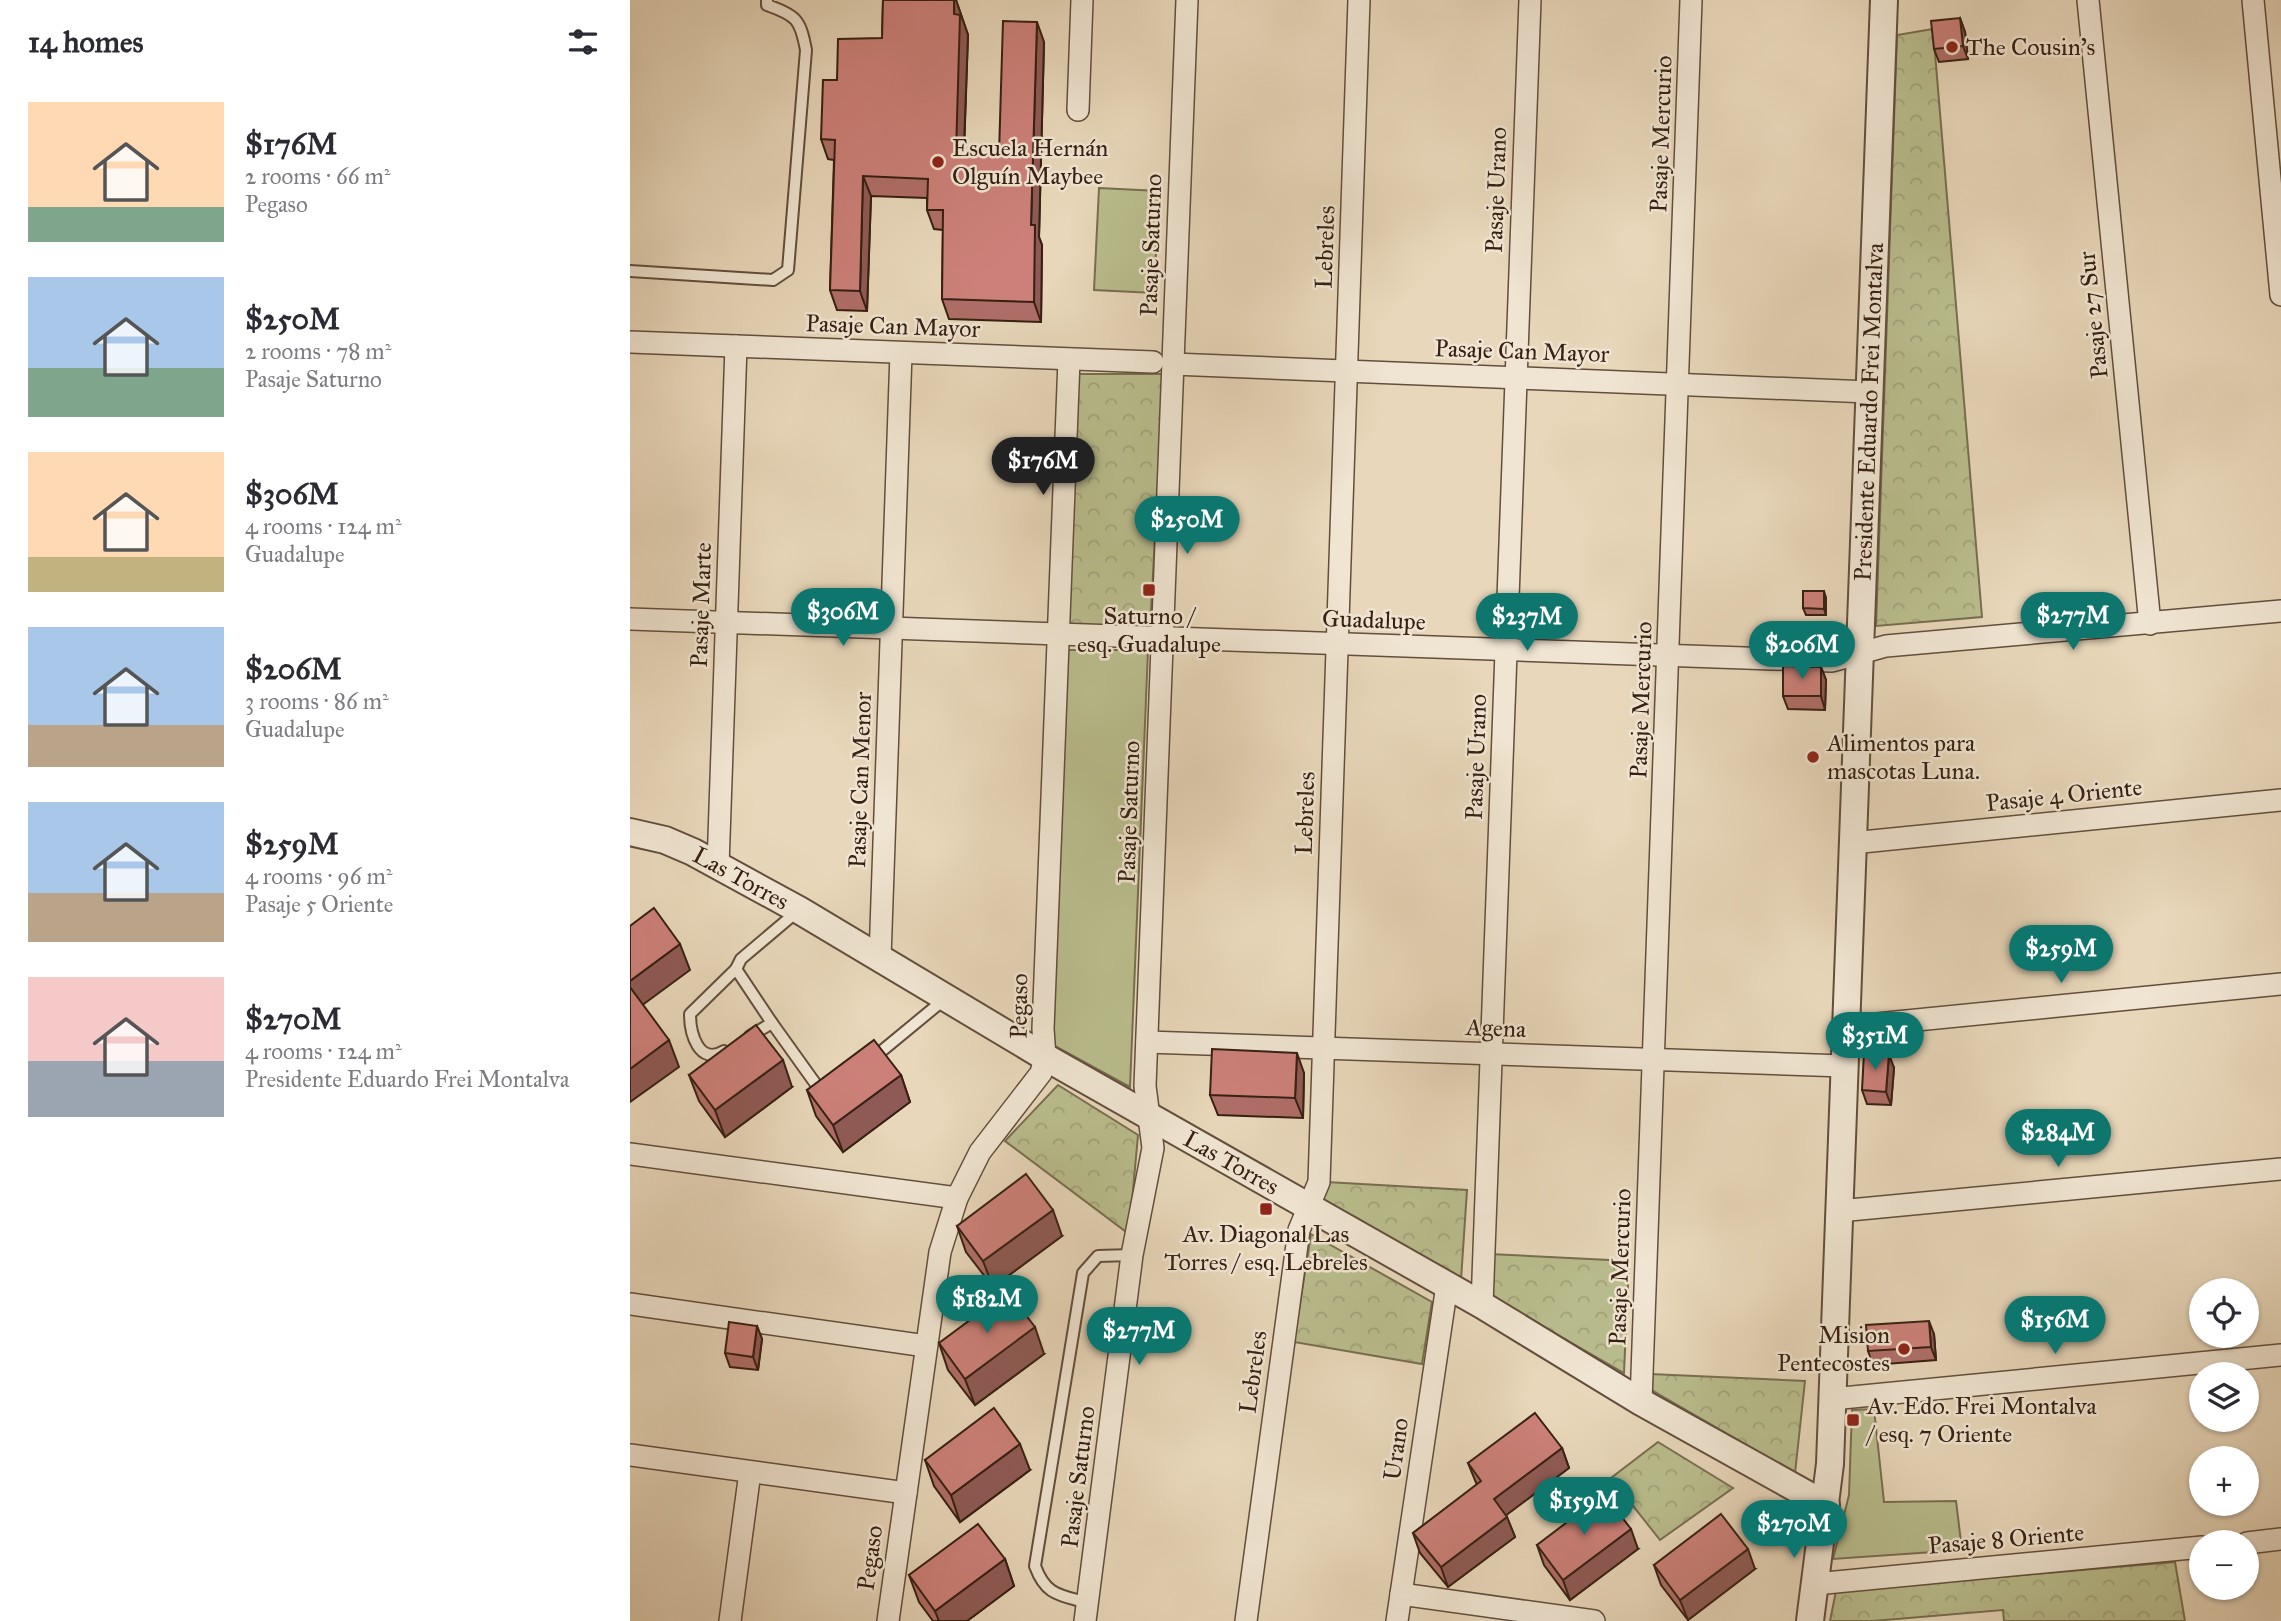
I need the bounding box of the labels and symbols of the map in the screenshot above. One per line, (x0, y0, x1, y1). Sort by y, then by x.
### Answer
place label: The Cousin's (1966, 32, 2095, 62)
marker: The Cousin's (1944, 39, 1960, 55)
street label: Pasaje Mercurio (1643, 55, 1679, 213)
street label: Pasaje Urano (1479, 126, 1513, 254)
place label: Escuela Hernán Olguín Maybee (952, 133, 1108, 191)
marker: Escuela Hernán Olguín Maybee (930, 154, 946, 170)
street label: Pasaje Saturno (1134, 173, 1168, 317)
street label: Lebreles (1309, 205, 1341, 289)
street label: Presidente Eduardo Frei Montalva (1848, 241, 1890, 582)
street label: Pasaje 27 Sur (2071, 250, 2115, 380)
street label: Pasaje Can Mayor (805, 308, 981, 344)
street label: Pasaje Can Mayor (1434, 333, 1610, 369)
pin: $176M (994, 438, 1092, 497)
pin: $250M (1138, 496, 1236, 556)
street label: Pasaje Marte (684, 542, 718, 668)
marker: Saturno / esq. Guadalupe (1141, 582, 1157, 598)
pin: $306M (794, 588, 892, 648)
pin: $277M (2024, 592, 2122, 652)
pin: $237M (1478, 594, 1576, 653)
place label: Saturno / esq. Guadalupe (1077, 601, 1221, 659)
street label: Guadalupe (1322, 603, 1426, 637)
street label: Pasaje Mercurio (1623, 621, 1659, 779)
pin: $206M (1753, 622, 1851, 681)
street label: Pasaje Can Menor (842, 691, 878, 869)
street label: Pasaje Urano (1459, 693, 1493, 821)
place label: Alimentos para mascotas Luna. (1826, 728, 1980, 786)
street label: Pasaje Saturno (1112, 740, 1146, 884)
marker: Alimentos para mascotas Luna. (1805, 749, 1821, 765)
street label: Lebreles (1289, 771, 1321, 855)
street label: Pasaje 4 Oriente (1984, 772, 2144, 818)
street label: Las Torres (688, 840, 794, 917)
pin: $259M (2012, 926, 2110, 985)
street label: Pegaso (1003, 973, 1035, 1039)
street label: Agena (1464, 1012, 1528, 1044)
pin: $351M (1826, 1012, 1924, 1072)
pin: $284M (2009, 1110, 2107, 1169)
street label: Las Torres (1178, 1124, 1284, 1202)
street label: Pasaje Mercurio (1602, 1188, 1638, 1346)
marker: Av. Diagonal Las Torres / esq. Lebreles (1258, 1201, 1274, 1217)
place label: Av. Diagonal Las Torres / esq. Lebreles (1164, 1219, 1368, 1277)
pin: $182M (938, 1276, 1036, 1335)
pin: $156M (2006, 1296, 2104, 1356)
pin: $277M (1090, 1308, 1188, 1367)
place label: Mision Pentecostes (1777, 1320, 1890, 1378)
street label: Lebreles (1232, 1329, 1274, 1415)
marker: Mision Pentecostes (1896, 1341, 1912, 1357)
place label: Av. Edo. Frei Montalva / esq. 7 Oriente (1865, 1391, 2097, 1449)
street label: Pasaje Saturno (1054, 1404, 1102, 1550)
marker: Av. Edo. Frei Montalva / esq. 7 Oriente (1845, 1412, 1861, 1428)
street label: Urano (1377, 1416, 1415, 1482)
pin: $159M (1535, 1478, 1633, 1537)
pin: $270M (1745, 1500, 1843, 1560)
street label: Pasaje 8 Oriente (1927, 1517, 2085, 1561)
street label: Pegaso (851, 1523, 889, 1593)

